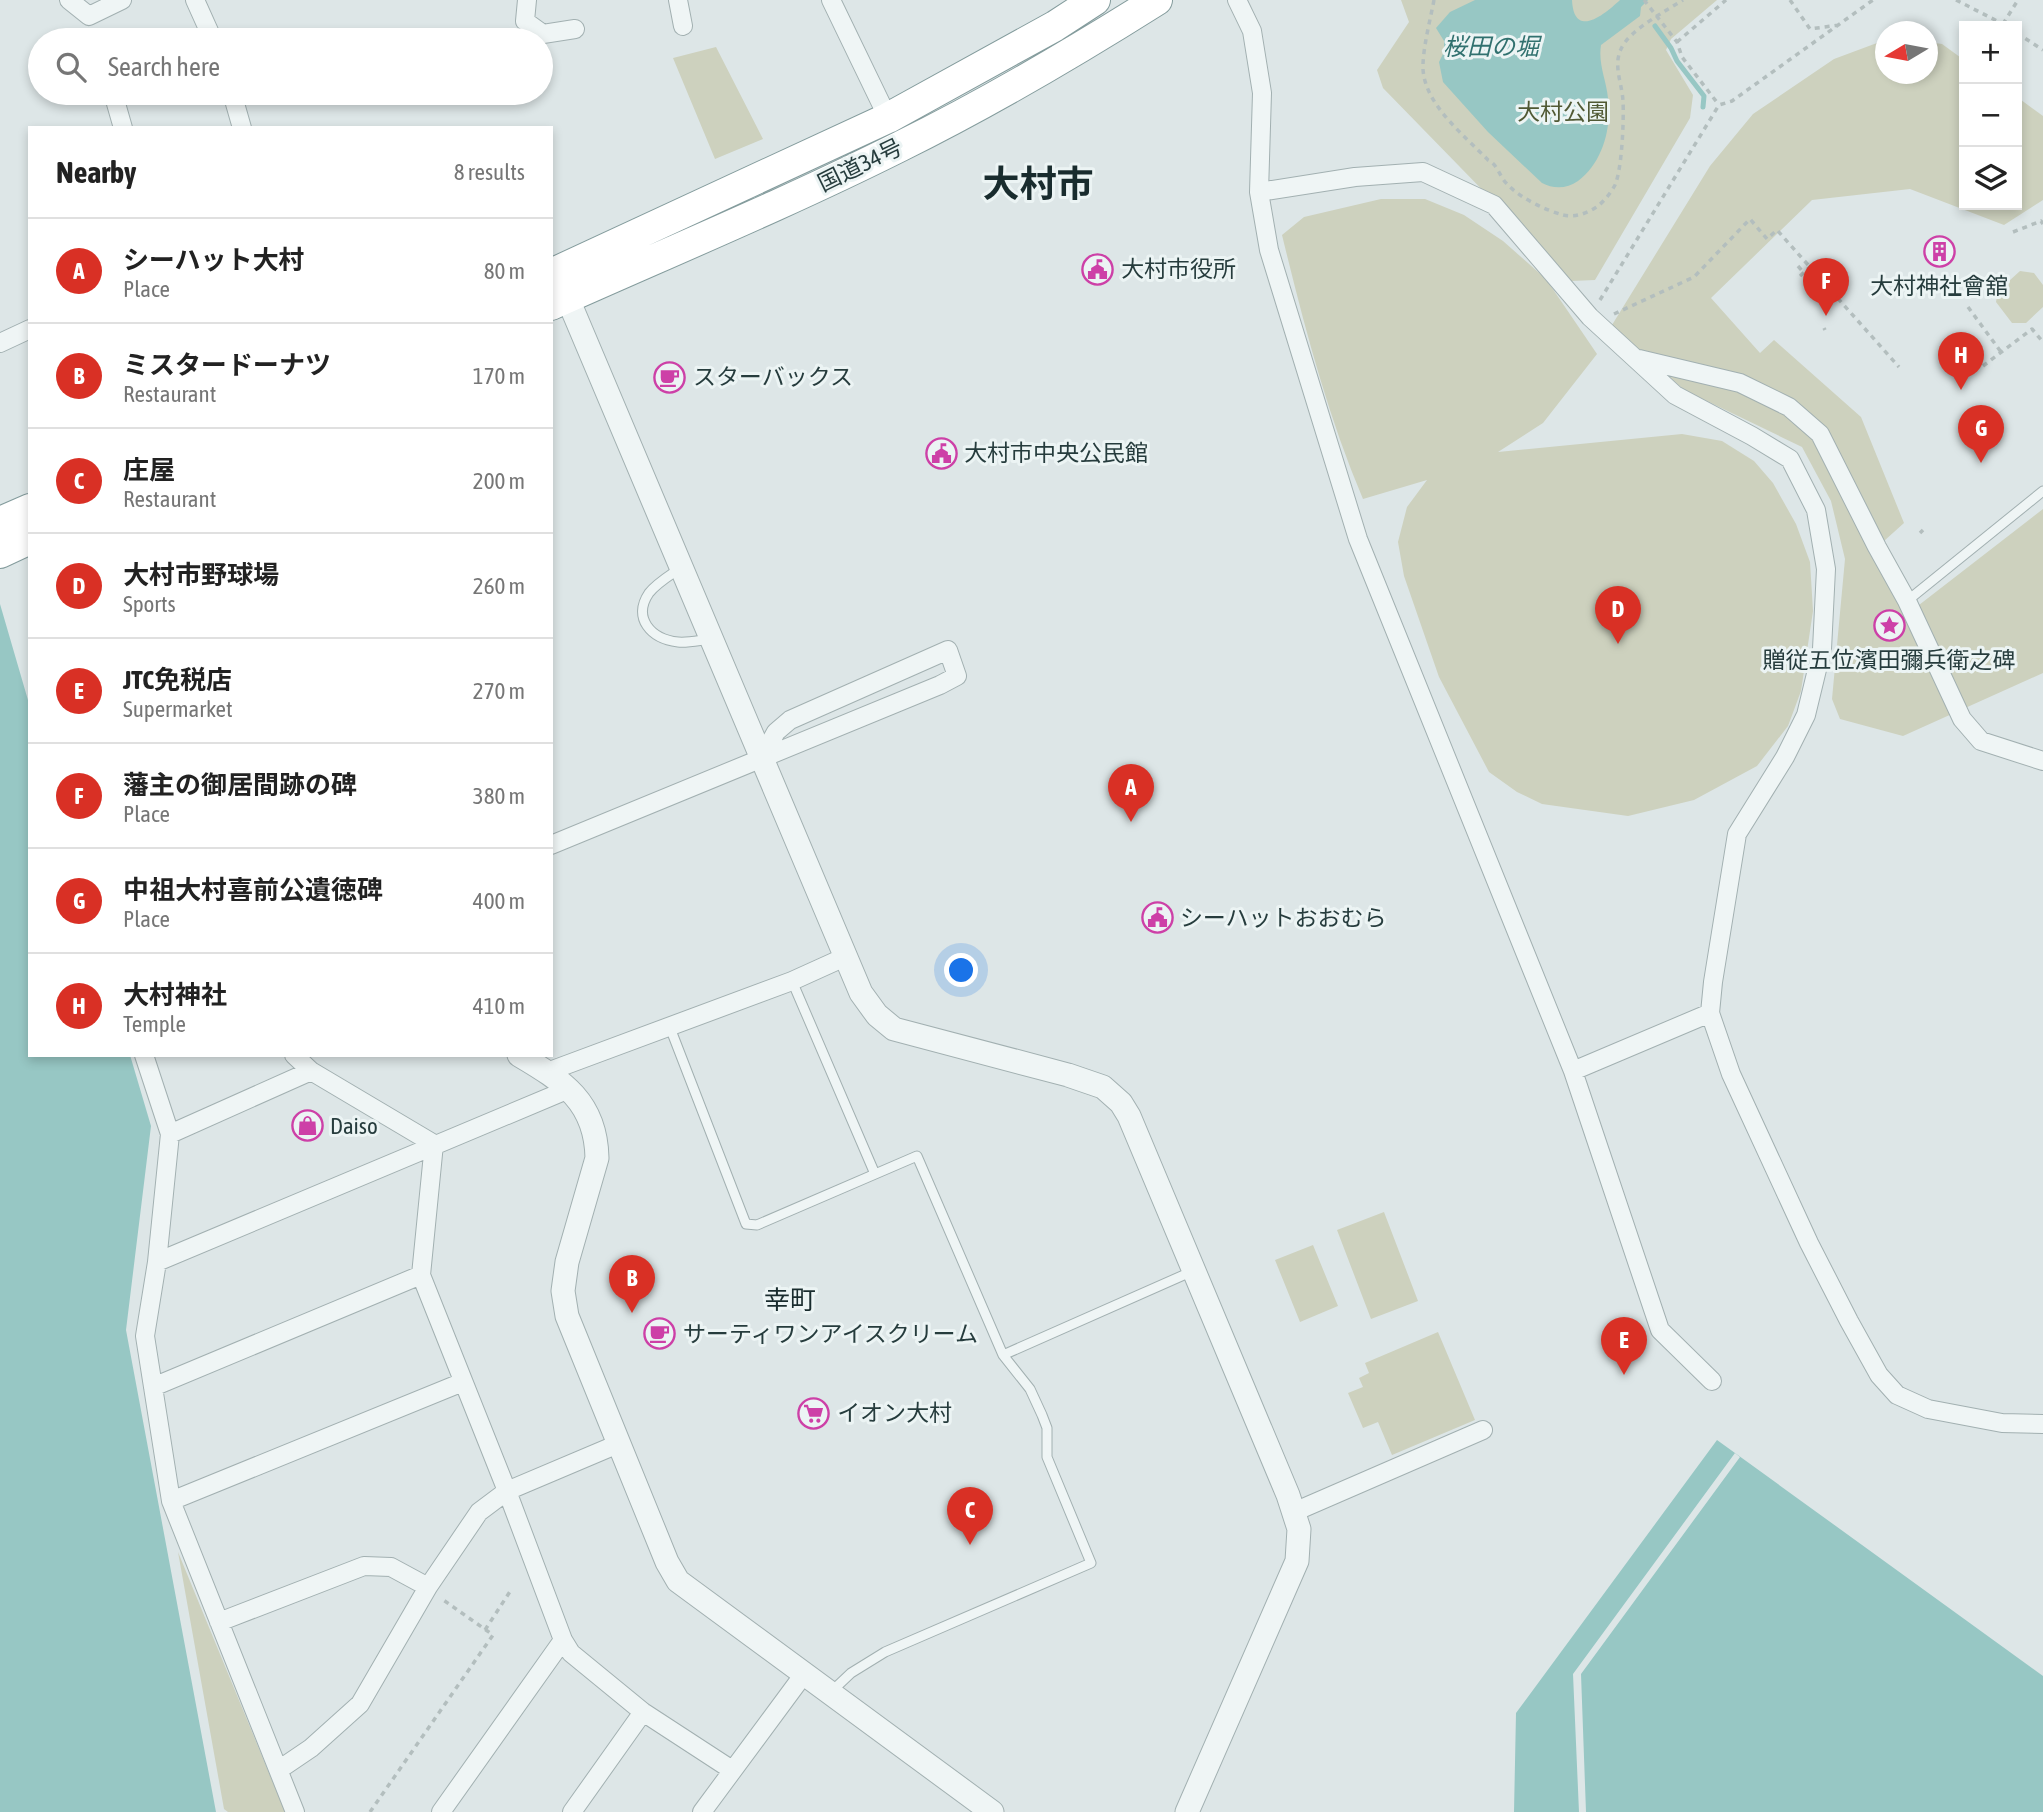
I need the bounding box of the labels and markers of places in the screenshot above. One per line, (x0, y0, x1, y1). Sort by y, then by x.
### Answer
building icon: 大村神社會舘 (1922, 235, 1956, 269)
public building icon: 大村市役所 (1081, 252, 1115, 286)
place label: 大村市役所 (1121, 256, 1236, 282)
pin: F (1803, 258, 1849, 316)
place label: 大村神社會舘 (1870, 273, 2008, 299)
pin: H (1938, 332, 1984, 390)
cafe icon: スターバックス (653, 360, 687, 394)
place label: スターバックス (693, 364, 853, 390)
pin: G (1958, 405, 2004, 463)
public building icon: 大村市中央公民館 (924, 436, 958, 470)
place label: 大村市中央公民館 (964, 440, 1148, 466)
pin: D (1595, 586, 1641, 644)
place icon: 贈従五位濱田彌兵衛之碑 (1872, 609, 1906, 643)
place label: 贈従五位濱田彌兵衛之碑 (1763, 647, 2016, 673)
pin: A (1108, 764, 1154, 822)
public building icon: シーハットおおむら (1140, 901, 1174, 935)
place label: シーハットおおむら (1180, 905, 1387, 931)
shop icon: Daiso (290, 1109, 324, 1143)
place label: Daiso (330, 1113, 378, 1139)
pin: B (609, 1255, 655, 1313)
cafe icon: サーティワンアイスクリーム (643, 1317, 677, 1351)
pin: E (1601, 1317, 1647, 1375)
place label: サーティワンアイスクリーム (683, 1321, 978, 1347)
supermarket icon: イオン大村 (797, 1396, 831, 1430)
place label: イオン大村 (837, 1400, 952, 1426)
pin: C (947, 1487, 993, 1545)

